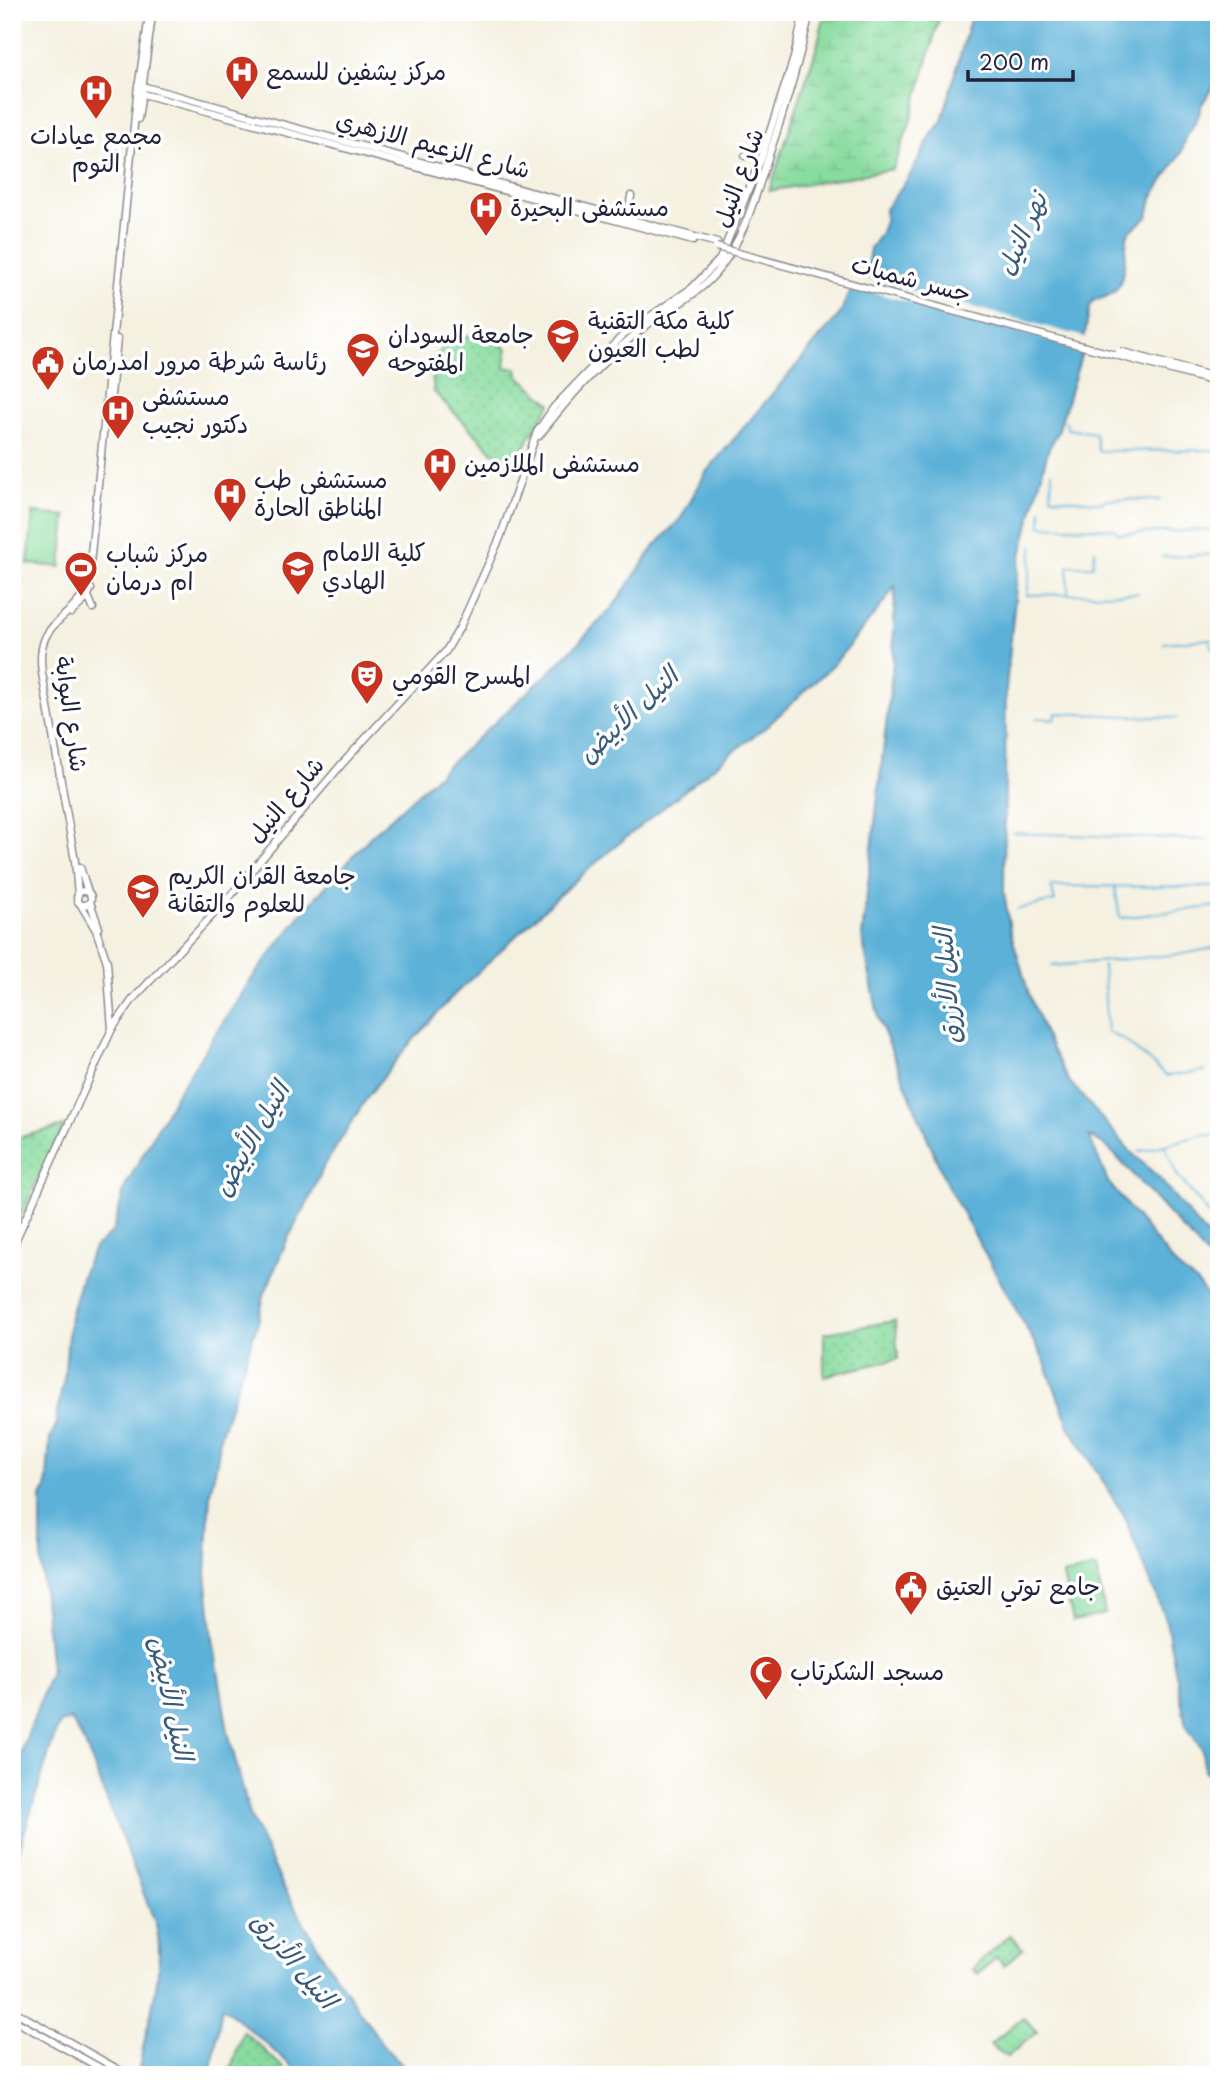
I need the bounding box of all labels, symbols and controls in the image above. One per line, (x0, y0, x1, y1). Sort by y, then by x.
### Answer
scale bar (968, 38, 1074, 82)
text: 200 m (979, 45, 1049, 77)
place label: مركز يشفين للسمع (266, 52, 446, 89)
hospital icon: مركز يشفين للسمع (223, 53, 261, 102)
hospital icon: مجمع عيادات التوم (77, 72, 115, 121)
street label: شارع الزعيم الازهري (332, 100, 535, 188)
place label: مجمع عيادات التوم (30, 116, 162, 182)
street label: شارع النيل (702, 123, 773, 232)
water label: نهر النيل (985, 182, 1058, 282)
place label: مستشفى البحيرة (510, 188, 669, 224)
hospital icon: مستشفى البحيرة (467, 189, 505, 238)
street label: جسر شمبات (848, 244, 975, 310)
place label: كلية مكة التقنية لطب العيون (588, 301, 734, 365)
place label: جامعة السودان المفتوحه (388, 315, 534, 379)
school or university icon: كلية مكة التقنية لطب العيون (544, 316, 582, 365)
school or university icon: جامعة السودان المفتوحه (344, 330, 382, 379)
place label: رئاسة شرطة مرور امدرمان (72, 342, 327, 378)
public building icon: رئاسة شرطة مرور امدرمان (29, 343, 67, 392)
place label: مستشفى دكتور نجيب (142, 377, 248, 441)
hospital icon: مستشفى دكتور نجيب (99, 392, 137, 441)
place label: مستشفى الملازمين (464, 444, 640, 480)
hospital icon: مستشفى الملازمين (421, 445, 459, 494)
place label: مستشفى طب المناطق الحارة (254, 460, 388, 524)
hospital icon: مستشفى طب المناطق الحارة (211, 475, 249, 524)
place label: كلية الامام الهادي (322, 533, 426, 598)
place label: مركز شباب ام درمان (106, 534, 208, 600)
school or university icon: كلية الامام الهادي (279, 548, 317, 597)
sports icon: مركز شباب ام درمان (62, 549, 100, 598)
street label: شارع البوابة (46, 654, 99, 774)
water label: النيل الأبيض (568, 654, 689, 771)
place label: المسرح القومي (392, 656, 531, 697)
theatre icon: المسرح القومي (348, 657, 386, 706)
street label: شارع النيل (237, 747, 332, 851)
place label: جامعة القران الكريم للعلوم والتقانة (168, 856, 356, 922)
school or university icon: جامعة القران الكريم للعلوم والتقانة (124, 871, 162, 920)
water label: النيل الأزرق (922, 923, 969, 1046)
water label: النيل الأبيض (201, 1071, 300, 1203)
place label: جامع توتي العتيق (936, 1567, 1100, 1608)
public building icon: جامع توتي العتيق (892, 1568, 930, 1617)
water label: النيل الأبيض (140, 1632, 205, 1767)
place label: مسجد الشكرتاب (790, 1652, 944, 1688)
mosque icon: مسجد الشكرتاب (747, 1653, 785, 1702)
water label: النيل الأزرق (243, 1902, 350, 2019)

